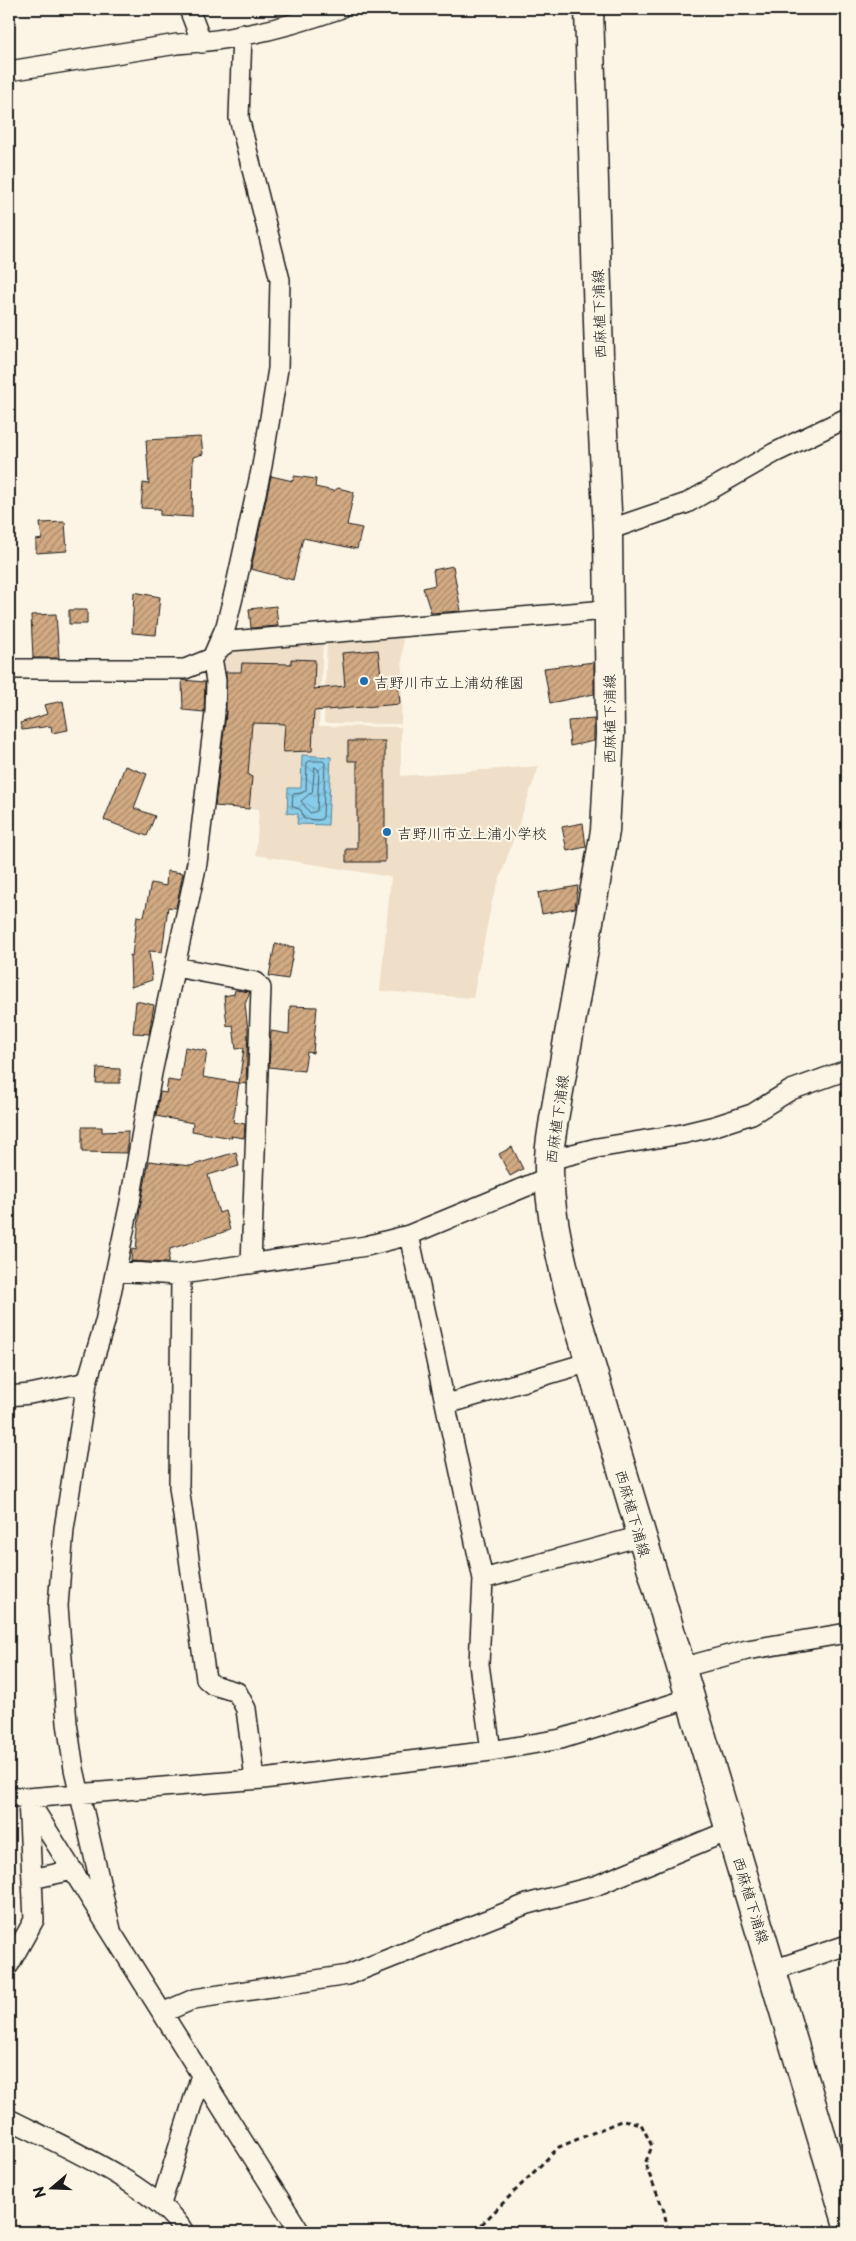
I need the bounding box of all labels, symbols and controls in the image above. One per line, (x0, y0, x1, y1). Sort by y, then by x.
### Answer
street label: 西麻植下浦線 (585, 269, 611, 359)
place label: 吉野川市立上浦幼稚園 (374, 670, 524, 693)
street label: 西麻植下浦線 (597, 674, 620, 764)
marker: 吉野川市立上浦幼稚園 (358, 675, 370, 687)
place label: 吉野川市立上浦小学校 (397, 821, 547, 844)
marker: 吉野川市立上浦小学校 (381, 826, 393, 838)
street label: 西麻植下浦線 (538, 1073, 574, 1165)
street label: 西麻植下浦線 (611, 1467, 657, 1559)
street label: 西麻植下浦線 (728, 1854, 776, 1946)
north arrow (28, 2164, 78, 2214)
text: N (28, 2184, 51, 2201)

